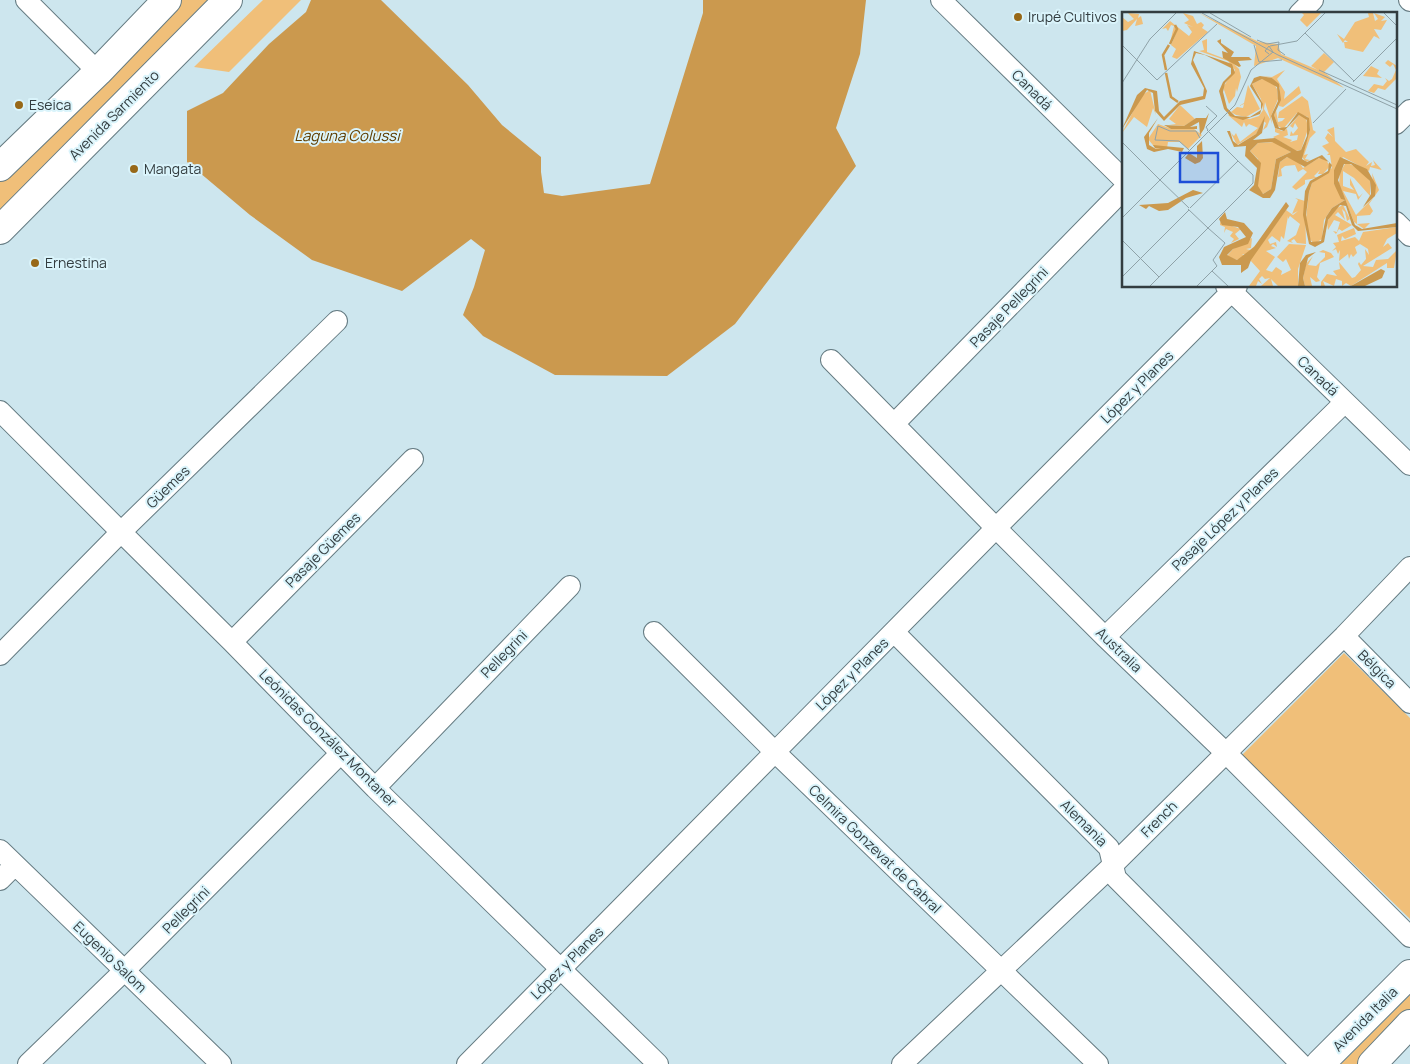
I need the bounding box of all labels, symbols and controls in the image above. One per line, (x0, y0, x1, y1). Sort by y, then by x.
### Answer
place label: Irupé Cultivos (1028, 7, 1117, 26)
marker: Irupé Cultivos (1012, 11, 1024, 23)
inset map (1122, 12, 1398, 288)
street label: Avenida Sarmiento (64, 65, 163, 164)
street label: Canadá (1008, 65, 1057, 114)
place label: Eseica (29, 95, 71, 114)
marker: Eseica (13, 99, 25, 111)
water label: Laguna Colussi (294, 125, 402, 146)
place label: Mangata (144, 159, 201, 178)
marker: Mangata (128, 163, 140, 175)
place label: Ernestina (45, 253, 107, 272)
marker: Ernestina (29, 257, 41, 269)
street label: Pasaje Pellegrini (965, 262, 1052, 351)
street label: López y Planes (1096, 346, 1177, 427)
street label: Canadá (1294, 351, 1343, 400)
street label: Güemes (142, 461, 194, 512)
street label: Pasaje López y Planes (1167, 463, 1282, 574)
street label: Pasaje Güemes (281, 508, 364, 591)
street label: Australia (1092, 623, 1146, 676)
street label: Pellegrini (476, 626, 531, 682)
street label: López y Planes (811, 633, 892, 714)
street label: Bélgica (1354, 645, 1401, 692)
street label: Leónidas González Montaner (255, 665, 401, 811)
street label: Celmira Gonzevat de Cabral (805, 780, 946, 917)
street label: Alemania (1057, 795, 1112, 850)
street label: French (1136, 796, 1181, 841)
street label: Pellegrini (158, 882, 213, 937)
street label: Eugenio Salom (70, 917, 151, 997)
street label: López y Planes (526, 922, 607, 1003)
street label: Avenida Italia (1328, 982, 1401, 1055)

